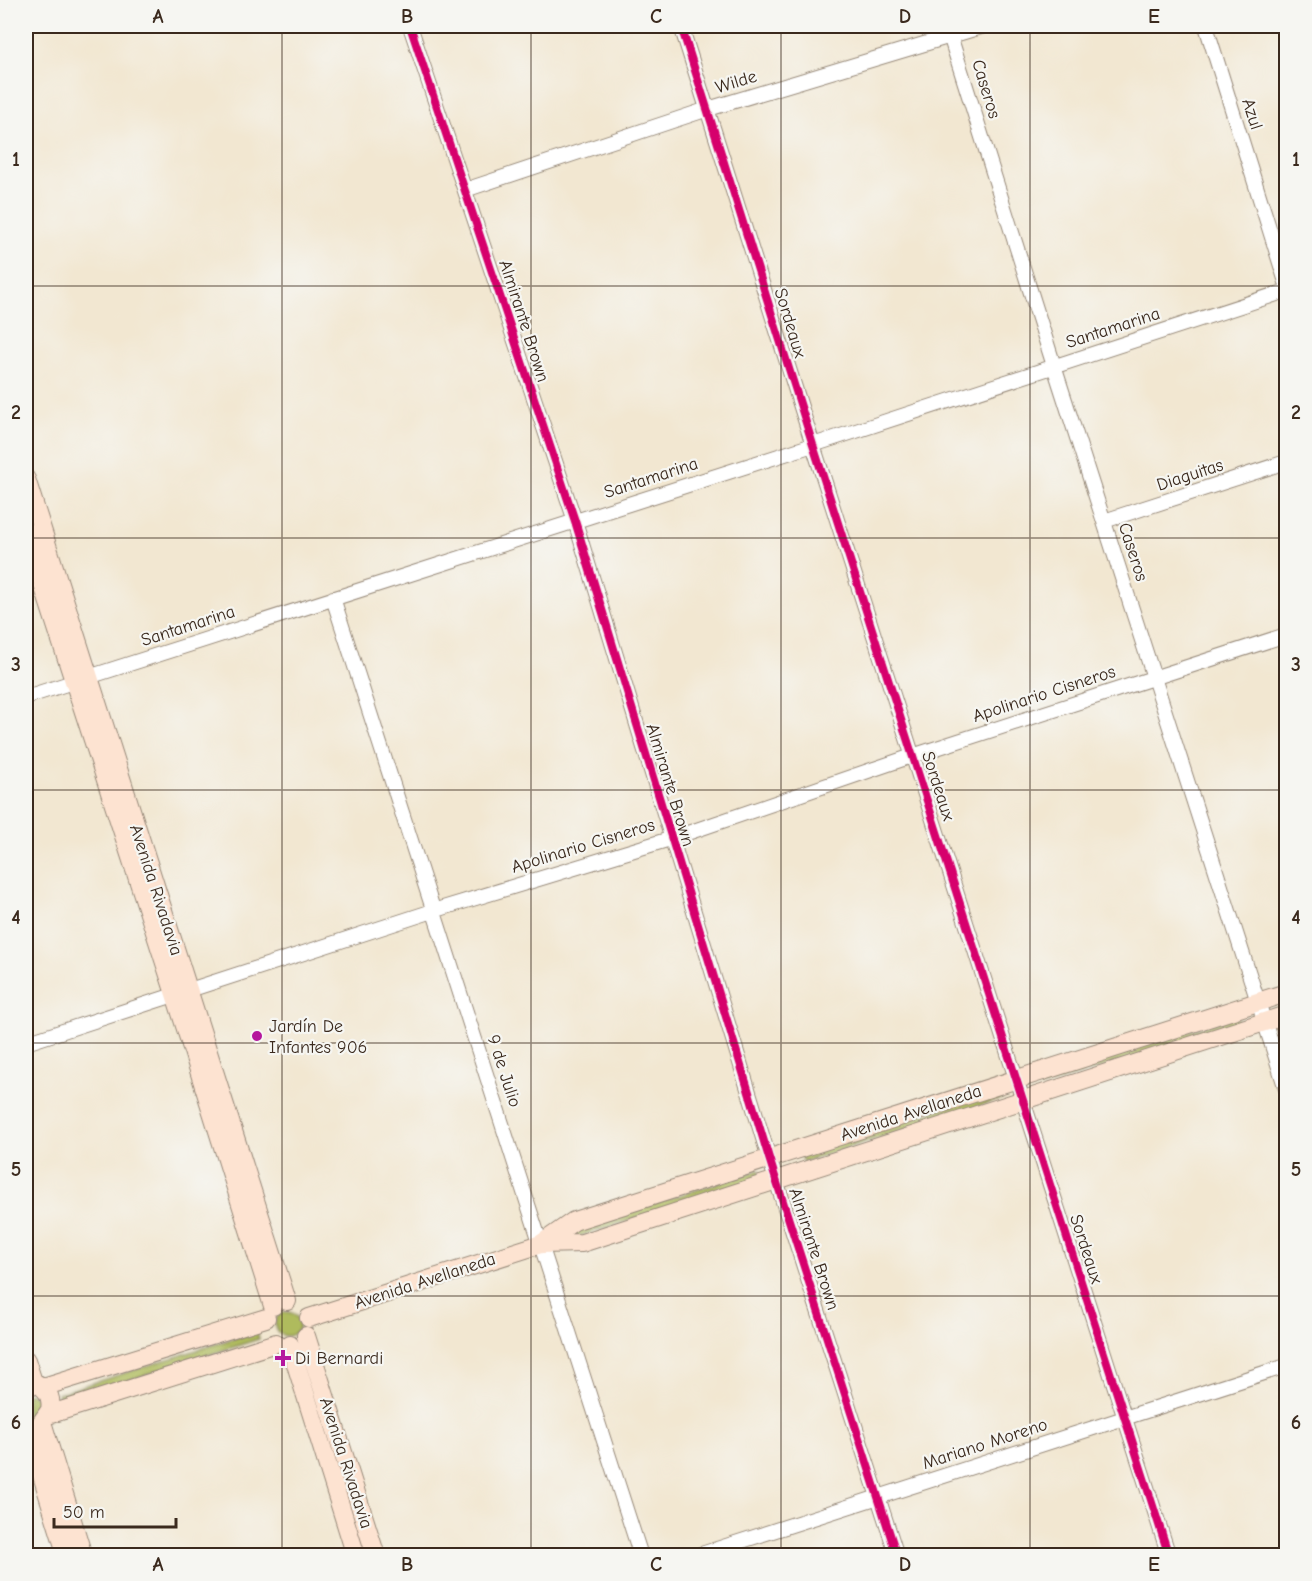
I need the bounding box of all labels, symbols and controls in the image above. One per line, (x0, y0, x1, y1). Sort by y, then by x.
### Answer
text: A (152, 5, 164, 28)
text: B (401, 5, 413, 28)
text: C (650, 5, 662, 28)
text: D (899, 5, 911, 28)
text: E (1148, 5, 1160, 28)
street label: Caseros (967, 57, 1005, 121)
street label: Wilde (713, 66, 759, 98)
street label: Azul (1237, 96, 1267, 132)
text: 1 (12, 148, 20, 171)
text: 1 (1292, 148, 1300, 171)
street label: Almirante Brown (494, 257, 554, 385)
street label: Sordeaux (769, 286, 811, 361)
street label: Santamarina (1063, 303, 1163, 353)
text: 2 (11, 401, 21, 424)
text: 2 (1291, 401, 1301, 424)
street label: Santamarina (601, 453, 701, 503)
street label: Diaguitas (1154, 454, 1226, 496)
street label: Caseros (1114, 520, 1152, 584)
street label: Santamarina (138, 601, 238, 651)
text: 3 (11, 653, 21, 676)
text: 3 (1291, 653, 1301, 676)
street label: Apolinario Cisneros (970, 661, 1118, 727)
street label: Almirante Brown (641, 721, 699, 849)
street label: Sordeaux (917, 749, 959, 824)
street label: Apolinario Cisneros (509, 814, 657, 878)
street label: Avenida Rivadavia (125, 822, 187, 958)
text: 4 (11, 906, 21, 929)
text: 4 (1291, 906, 1301, 929)
place label: Jardín De Infantes 906 (269, 1016, 367, 1058)
marker: Jardín De Infantes 906 (250, 1029, 264, 1043)
street label: 9 de Julio (482, 1032, 526, 1110)
street label: Avenida Avellaneda (838, 1080, 984, 1146)
text: 5 (11, 1158, 21, 1181)
text: 5 (1291, 1158, 1301, 1181)
street label: Almirante Brown (784, 1185, 844, 1313)
street label: Sordeaux (1065, 1212, 1107, 1287)
street label: Avenida Avellaneda (352, 1248, 498, 1314)
place label: Di Bernardi (295, 1348, 383, 1369)
marker: Di Bernardi (276, 1351, 290, 1365)
street label: Avenida Rivadavia (315, 1395, 377, 1531)
text: 6 (11, 1411, 21, 1434)
text: 6 (1291, 1411, 1301, 1434)
street label: Mariano Moreno (920, 1414, 1050, 1474)
scale bar (54, 1491, 176, 1529)
text: 50 m (63, 1502, 105, 1523)
text: A (152, 1553, 164, 1576)
text: B (401, 1553, 413, 1576)
text: C (650, 1553, 662, 1576)
text: D (899, 1553, 911, 1576)
text: E (1148, 1553, 1160, 1576)

